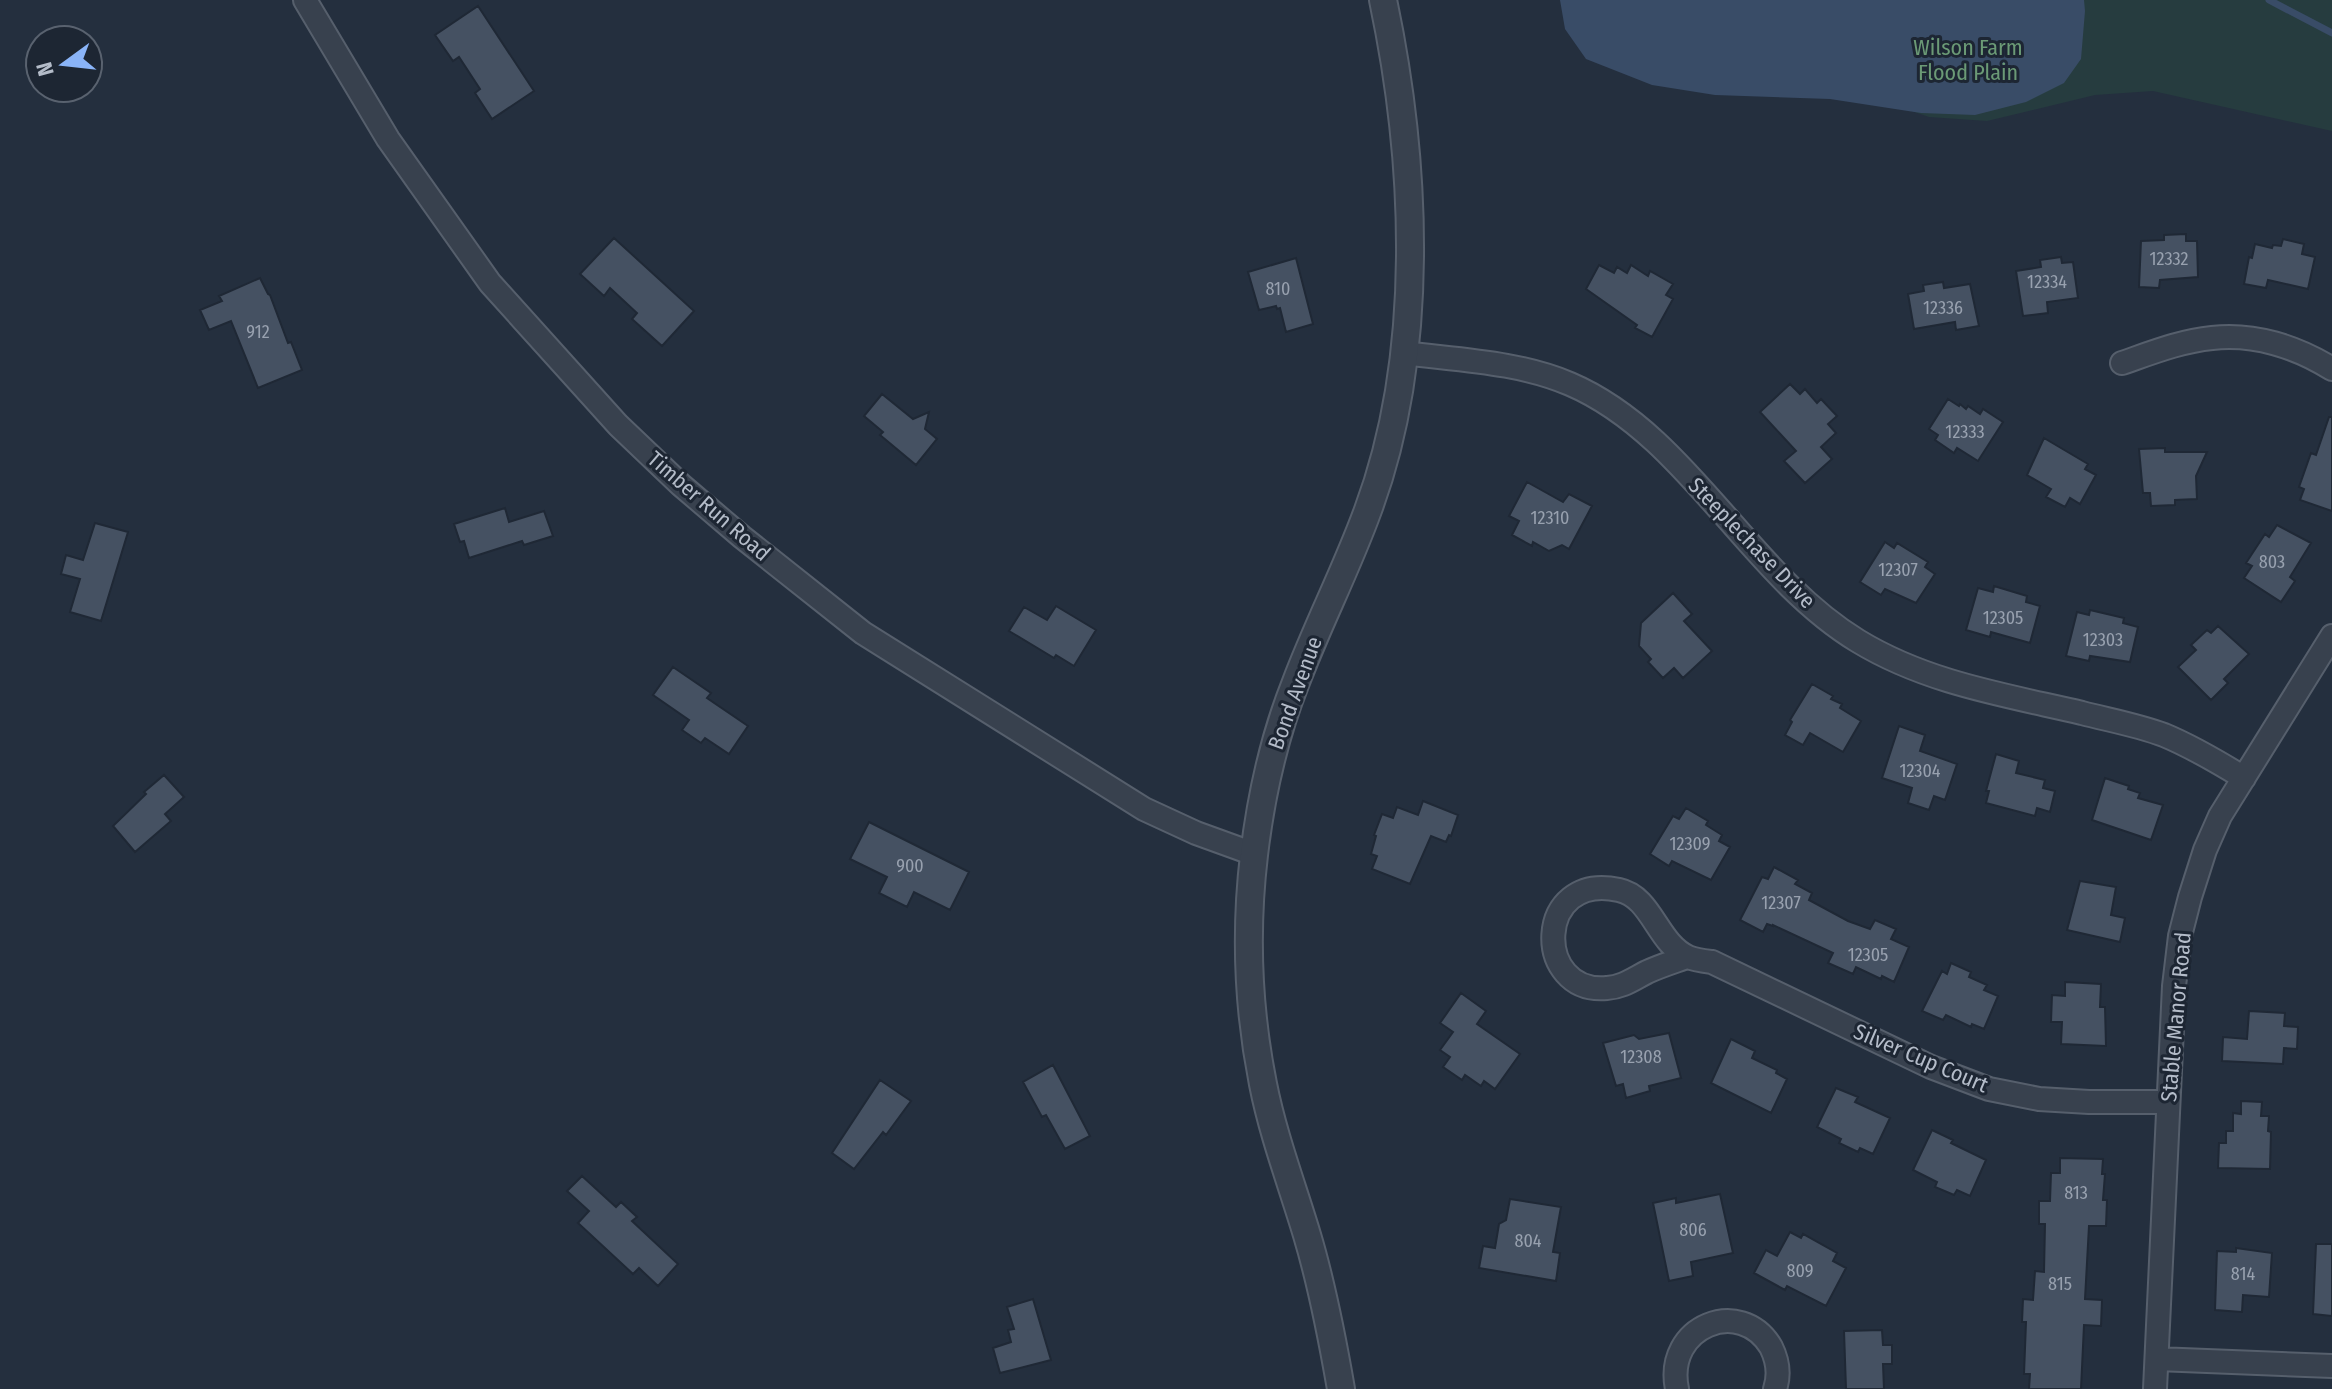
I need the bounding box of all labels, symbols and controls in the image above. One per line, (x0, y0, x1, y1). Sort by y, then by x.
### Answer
north arrow (24, 24, 104, 104)
park label: Wilson Farm Flood Plain (1913, 34, 2023, 86)
text: N (30, 59, 60, 79)
house number: 12332 (2150, 248, 2189, 270)
house number: 12334 (2027, 271, 2067, 293)
house number: 810 (1266, 278, 1290, 300)
house number: 12336 (1923, 297, 1963, 319)
house number: 912 (246, 321, 270, 343)
house number: 12333 (1945, 421, 1985, 443)
street label: Timber Run Road (642, 445, 776, 567)
street label: Steeplechase Drive (1683, 472, 1821, 614)
house number: 12310 (1530, 507, 1570, 529)
house number: 803 (2259, 551, 2285, 573)
house number: 12307 (1878, 559, 1918, 581)
house number: 12305 (1983, 607, 2023, 629)
house number: 12303 (2083, 629, 2123, 651)
street label: Bond Avenue (1262, 633, 1328, 753)
house number: 12304 (1899, 760, 1941, 782)
house number: 12309 (1669, 833, 1711, 855)
house number: 900 (896, 855, 924, 877)
house number: 12307 (1761, 892, 1801, 914)
street label: Stable Manor Road (2155, 931, 2197, 1103)
house number: 12305 (1848, 944, 1888, 966)
street label: Silver Cup Court (1850, 1018, 1993, 1099)
house number: 12308 (1620, 1046, 1662, 1068)
house number: 813 (2064, 1182, 2088, 1204)
house number: 806 (1679, 1219, 1707, 1241)
house number: 804 (1514, 1230, 1542, 1252)
house number: 809 (1787, 1260, 1813, 1282)
house number: 814 (2231, 1263, 2255, 1285)
house number: 815 (2048, 1273, 2072, 1295)

